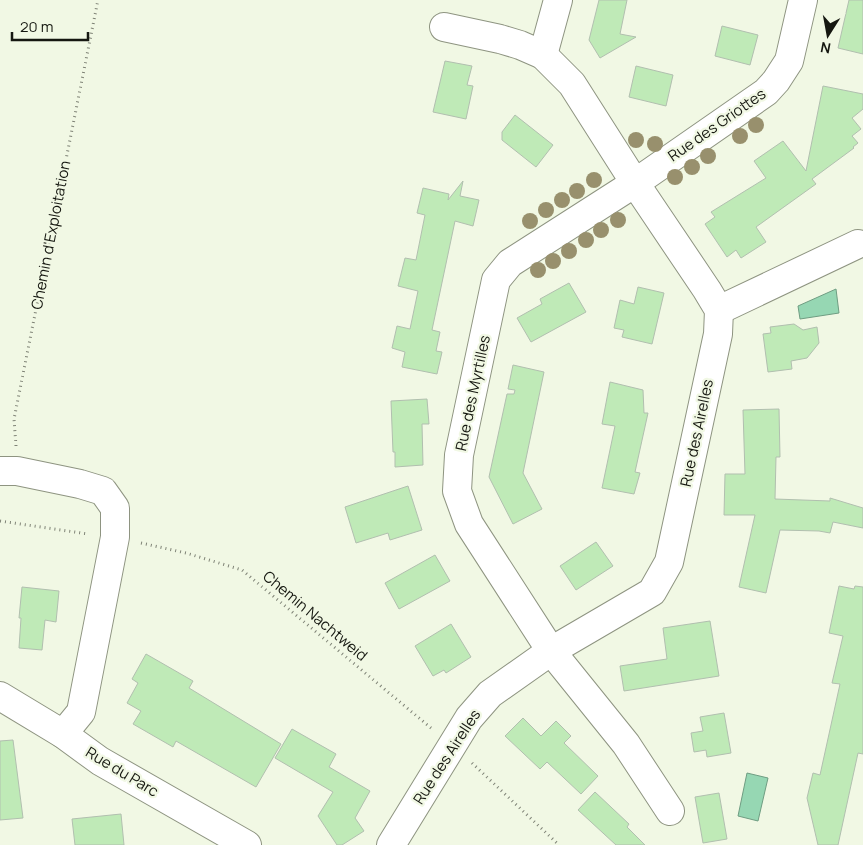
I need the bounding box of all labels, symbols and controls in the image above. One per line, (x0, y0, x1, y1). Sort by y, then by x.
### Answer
scale bar (12, 10, 89, 42)
north arrow (803, 10, 853, 60)
text: 20 m (20, 16, 53, 37)
text: N (819, 38, 832, 59)
street label: Rue des Griottes (664, 83, 770, 166)
street label: Chemin d'Exploitation (26, 159, 75, 311)
street label: Rue des Myrtilles (450, 333, 495, 453)
street label: Rue des Airelles (675, 377, 718, 489)
street label: Chemin Nachtweid (259, 566, 372, 666)
street label: Rue des Airelles (408, 705, 485, 808)
street label: Rue du Parc (82, 742, 163, 802)

